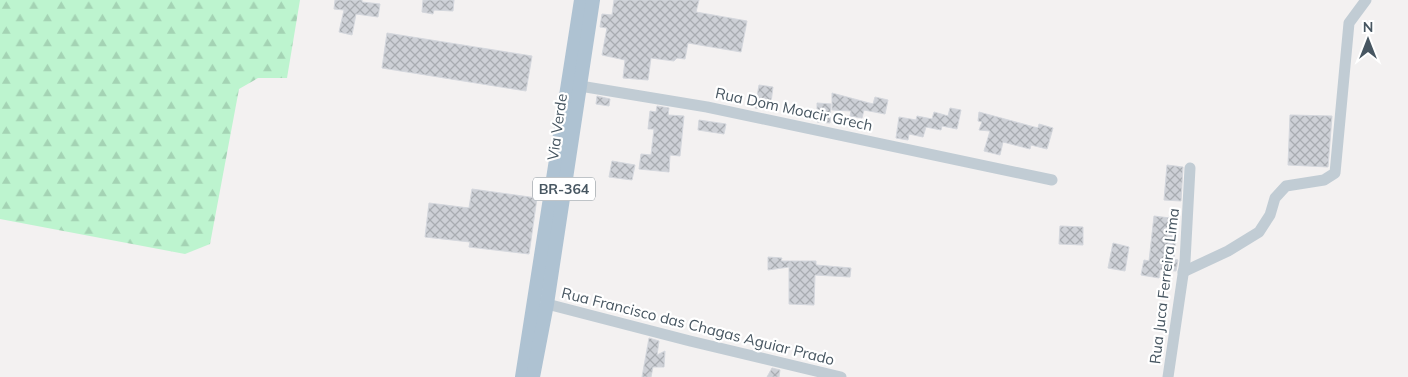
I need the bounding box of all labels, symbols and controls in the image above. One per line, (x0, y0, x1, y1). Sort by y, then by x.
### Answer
north arrow (1343, 15, 1393, 65)
text: N (1363, 18, 1373, 36)
street label: Rua Dom Moacir Grech (714, 83, 874, 135)
street label: Via Verde (543, 92, 571, 162)
road number: BR-364 (533, 178, 595, 200)
street label: Rua Juca Ferreira Lima (1145, 207, 1183, 365)
street label: Rua Francisco das Chagas Aguiar Prado (560, 283, 836, 369)

